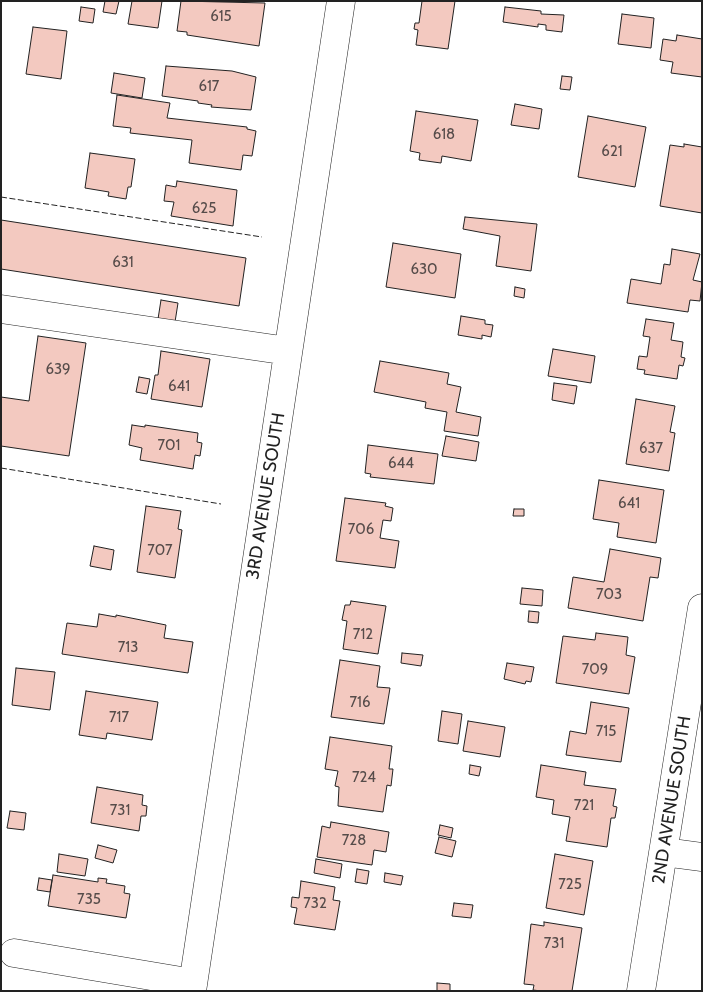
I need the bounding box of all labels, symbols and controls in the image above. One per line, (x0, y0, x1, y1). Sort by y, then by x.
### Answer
house number: 615 (210, 8, 232, 26)
house number: 617 (199, 78, 219, 96)
house number: 618 (433, 126, 455, 144)
house number: 621 (601, 143, 623, 161)
house number: 625 (192, 200, 216, 218)
house number: 631 (112, 254, 134, 272)
house number: 630 (410, 261, 438, 279)
house number: 639 (45, 361, 71, 379)
house number: 641 (168, 378, 190, 396)
street label: 3RD AVENUE SOUTH (242, 411, 290, 581)
house number: 701 (158, 437, 180, 455)
house number: 637 (639, 440, 663, 458)
house number: 644 (388, 455, 414, 473)
house number: 641 (618, 495, 640, 513)
house number: 706 (348, 521, 374, 539)
house number: 707 (147, 542, 173, 560)
house number: 703 (596, 586, 622, 604)
house number: 712 (353, 626, 373, 644)
house number: 713 (118, 639, 138, 657)
house number: 709 (582, 661, 608, 679)
house number: 716 (350, 694, 370, 712)
house number: 717 (109, 709, 129, 727)
street label: 2ND AVENUE SOUTH (648, 714, 696, 886)
house number: 715 (596, 723, 616, 741)
house number: 724 (352, 769, 376, 787)
house number: 721 (574, 797, 594, 815)
house number: 731 (110, 802, 130, 820)
house number: 728 (342, 832, 366, 850)
house number: 725 (558, 876, 582, 894)
house number: 735 (77, 891, 101, 909)
house number: 732 (303, 895, 327, 913)
house number: 731 (544, 935, 564, 953)

